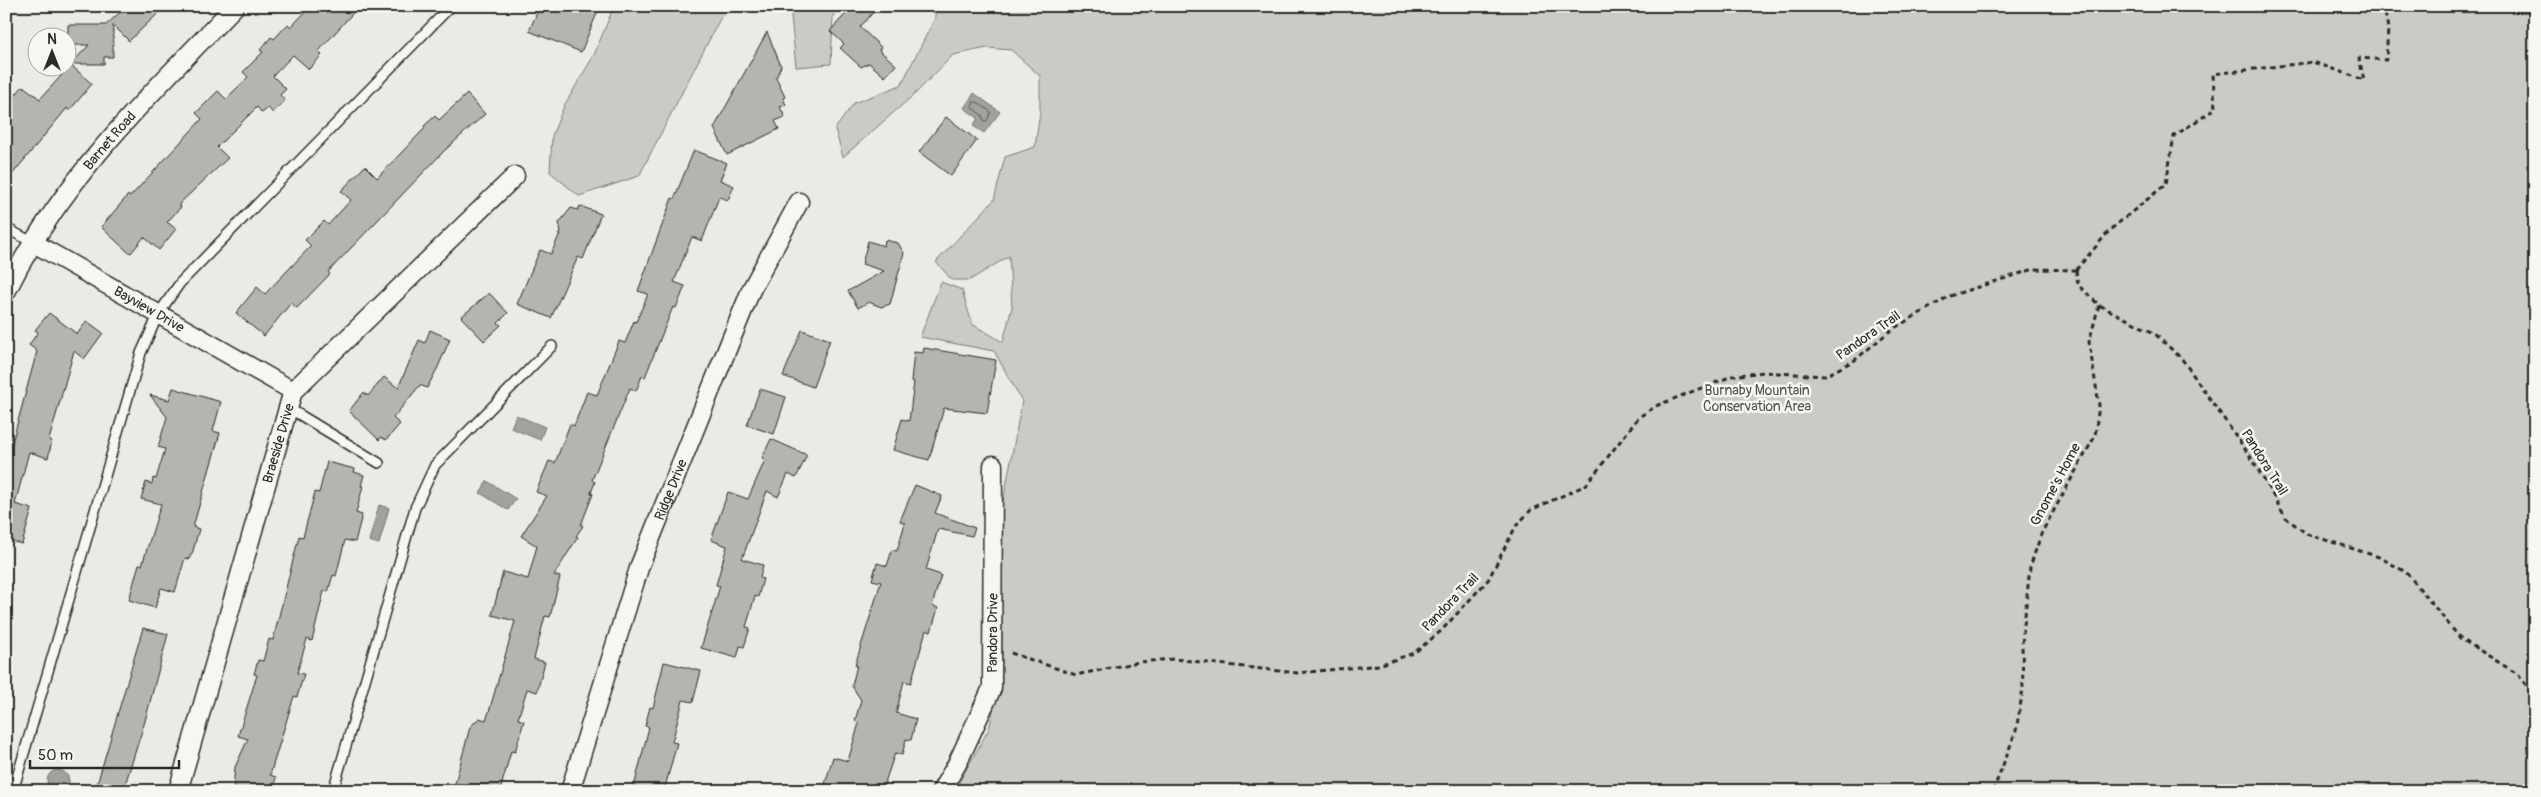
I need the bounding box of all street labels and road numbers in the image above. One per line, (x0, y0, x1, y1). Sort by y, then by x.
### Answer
street label: Barnet Road (80, 108, 140, 174)
street label: Bayview Drive (111, 283, 187, 336)
street label: Pandora Trail (1833, 307, 1904, 364)
street label: Braeside Drive (259, 401, 298, 485)
street label: Pandora Trail (2238, 426, 2292, 498)
street label: Gnome's Home (2027, 440, 2084, 529)
street label: Ridge Drive (651, 457, 691, 523)
street label: Pandora Trail (1418, 570, 1482, 635)
street label: Pandora Drive (984, 593, 1001, 673)

